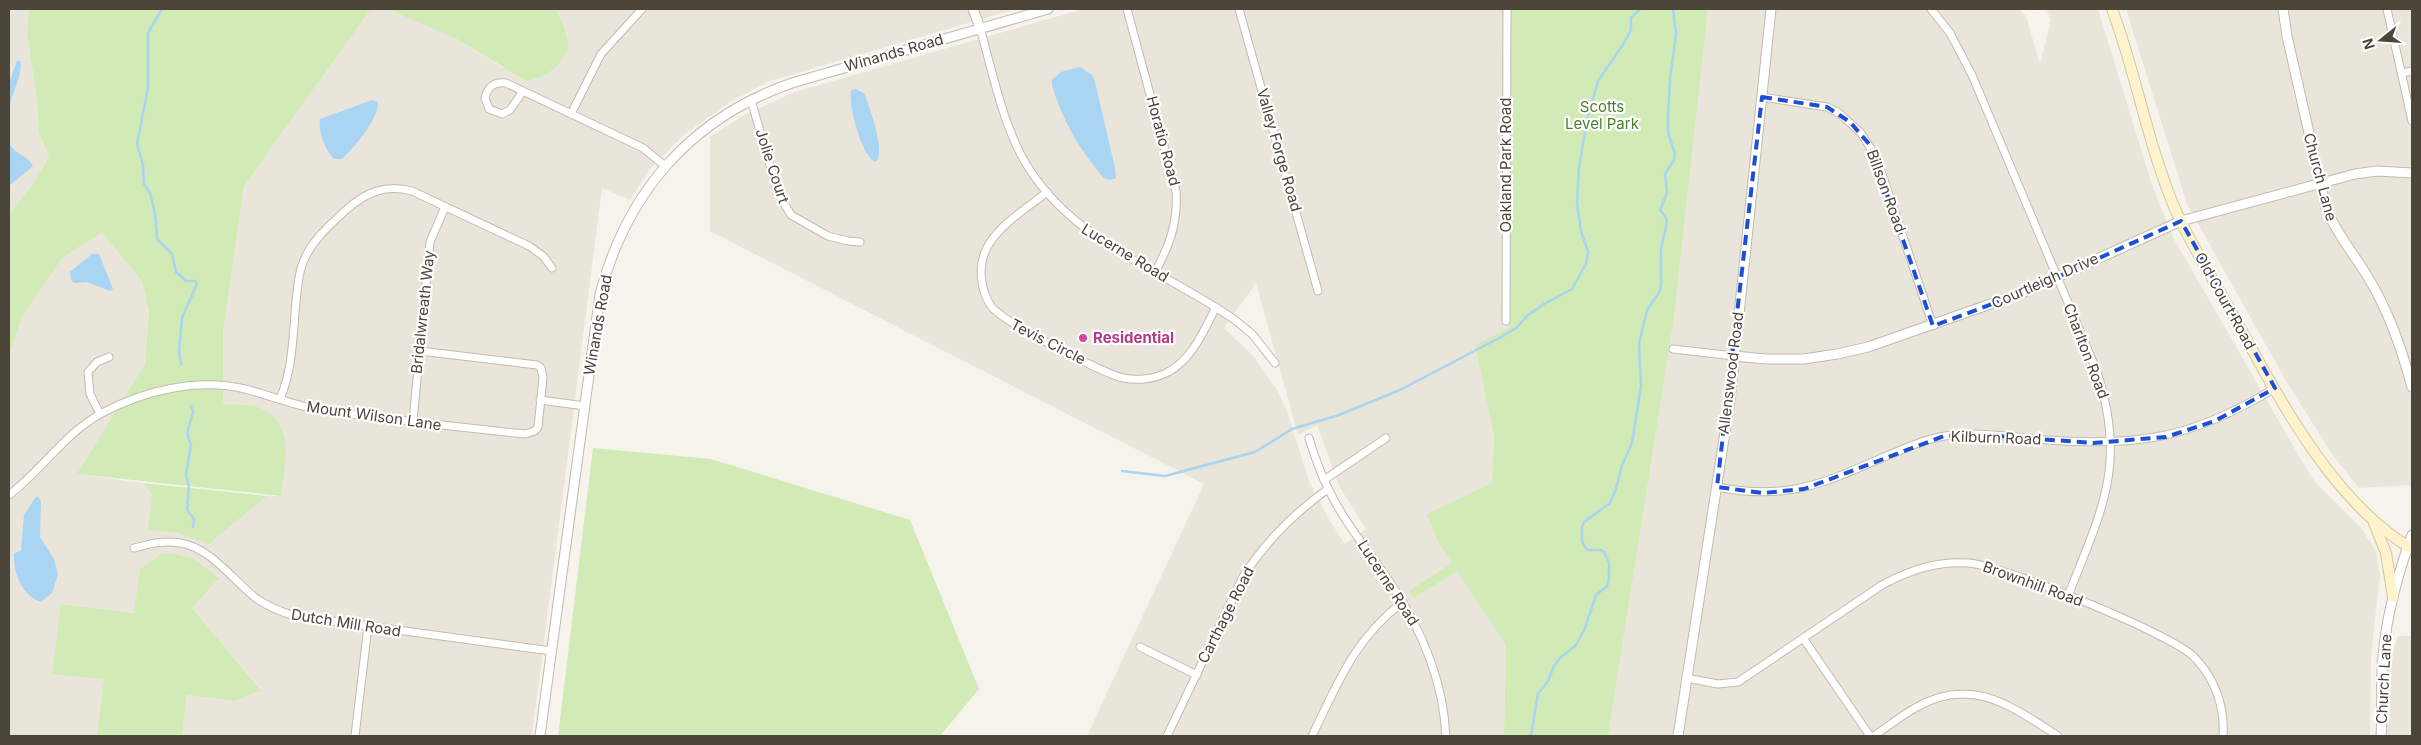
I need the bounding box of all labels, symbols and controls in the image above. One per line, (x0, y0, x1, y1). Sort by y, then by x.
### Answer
north arrow (2356, 15, 2406, 65)
street label: Winands Road (842, 29, 946, 76)
text: N (2358, 36, 2378, 52)
street label: Valley Forge Road (1253, 86, 1306, 214)
street label: Horatio Road (1142, 94, 1185, 188)
park label: Scotts Level Park (1565, 97, 1640, 133)
street label: Oakland Park Road (1496, 98, 1515, 232)
street label: Jolie Court (751, 126, 793, 206)
street label: Church Lane (2300, 131, 2341, 223)
street label: Billson Road (1863, 147, 1910, 235)
street label: Lucerne Road (1078, 219, 1172, 286)
street label: Courtleigh Drive (1988, 248, 2101, 313)
street label: Bridalwreath Way (407, 249, 439, 375)
street label: Old Court Road (2191, 249, 2260, 353)
street label: Winands Road (579, 273, 616, 377)
street label: Charlton Road (2059, 300, 2113, 401)
street label: Allenswood Road (1714, 311, 1747, 435)
street label: Tevis Circle (1007, 314, 1089, 369)
place label: Residential (1093, 328, 1174, 347)
marker: Residential (1077, 332, 1089, 344)
street label: Mount Wilson Lane (305, 397, 443, 434)
street label: Kilburn Road (1950, 426, 2042, 449)
street label: Lucerne Road (1354, 536, 1423, 629)
street label: Brownhill Road (1980, 557, 2086, 610)
street label: Carthage Road (1193, 563, 1258, 666)
street label: Dutch Mill Road (290, 604, 402, 641)
street label: Church Lane (2372, 633, 2395, 725)

